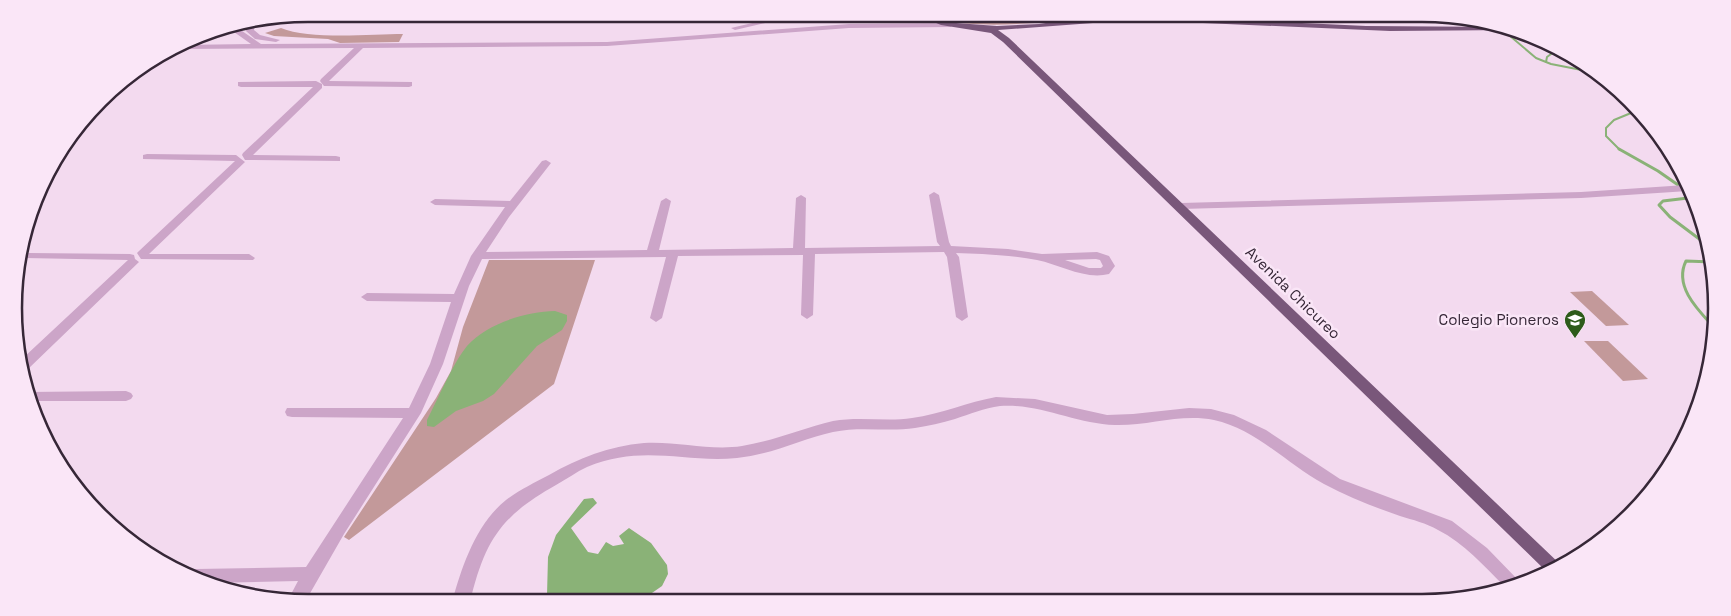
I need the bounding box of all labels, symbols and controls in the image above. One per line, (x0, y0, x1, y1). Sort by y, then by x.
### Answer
street label: Avenida Chicureo (1242, 242, 1345, 343)
school or university icon: Colegio Pioneros (1563, 308, 1587, 339)
place label: Colegio Pioneros (1439, 310, 1559, 329)

